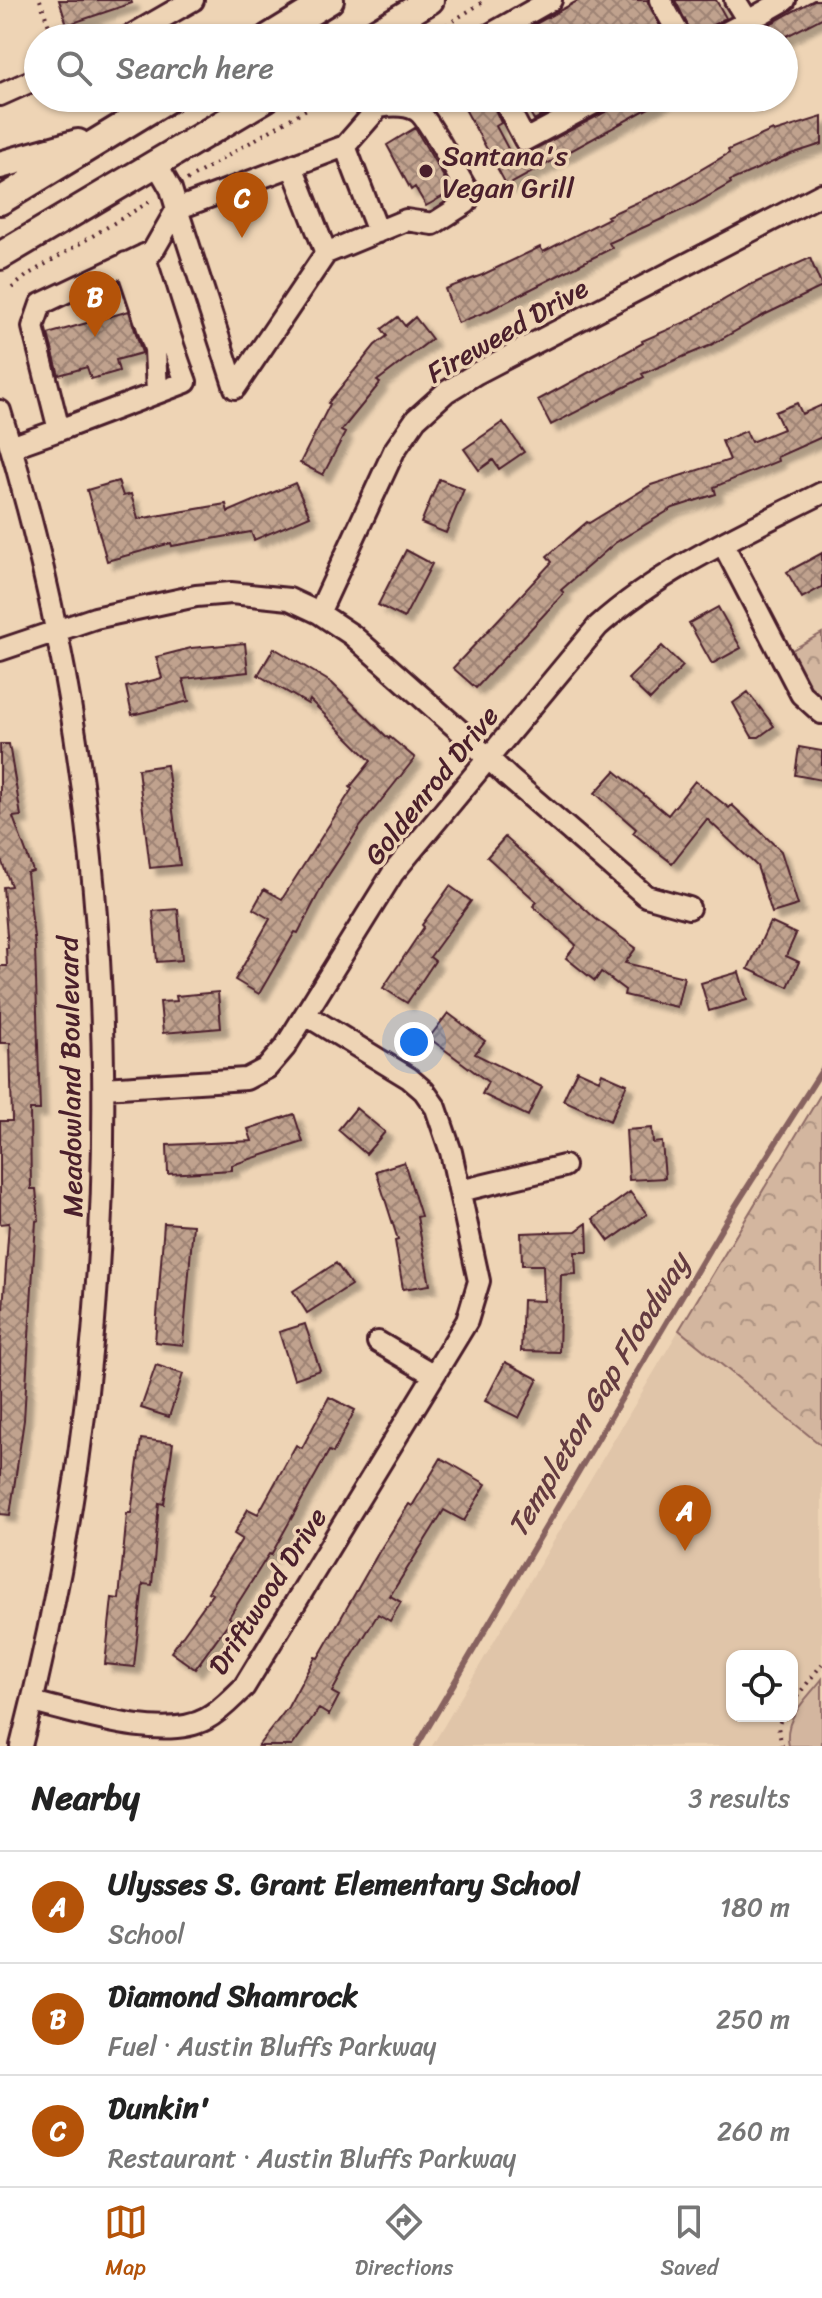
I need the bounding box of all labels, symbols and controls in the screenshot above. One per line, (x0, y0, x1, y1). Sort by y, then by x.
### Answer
search box (24, 24, 798, 112)
text: Search here (116, 41, 274, 95)
icon: search (52, 46, 96, 90)
place label: Santana's Vegan Grill (442, 131, 575, 212)
marker: Santana's Vegan Grill (417, 162, 435, 180)
pin: C (216, 172, 268, 238)
street label: Fireweed Drive (417, 264, 598, 397)
pin: B (69, 271, 121, 337)
street label: Goldenrod Drive (351, 694, 512, 876)
street label: Meadowland Boulevard (44, 934, 97, 1218)
your location (394, 1022, 434, 1062)
water label: Templeton Gap Floodway (491, 1239, 707, 1548)
pin: A (659, 1485, 711, 1551)
street label: Driftwood Drive (194, 1497, 340, 1685)
map controls (726, 1650, 798, 1722)
button: locate (726, 1650, 798, 1722)
text: Nearby (32, 1768, 140, 1828)
text: 3 results (688, 1775, 790, 1821)
text: Ulysses S. Grant Elementary School (108, 1857, 580, 1911)
text: A (49, 1884, 67, 1930)
text: 180 m (720, 1884, 790, 1930)
text: School (108, 1911, 185, 1957)
text: Diamond Shamrock (108, 1969, 358, 2023)
text: B (50, 1996, 66, 2042)
text: 250 m (716, 1996, 790, 2042)
text: Fuel · Austin Bluffs Parkway (108, 2023, 436, 2069)
text: Dunkin' (108, 2081, 210, 2135)
text: C (50, 2108, 66, 2154)
text: 260 m (717, 2108, 790, 2154)
text: Restaurant · Austin Bluffs Parkway (108, 2135, 516, 2181)
tab: Map (104, 2200, 148, 2287)
tab: Directions (355, 2200, 453, 2287)
tab: Saved (660, 2200, 718, 2287)

